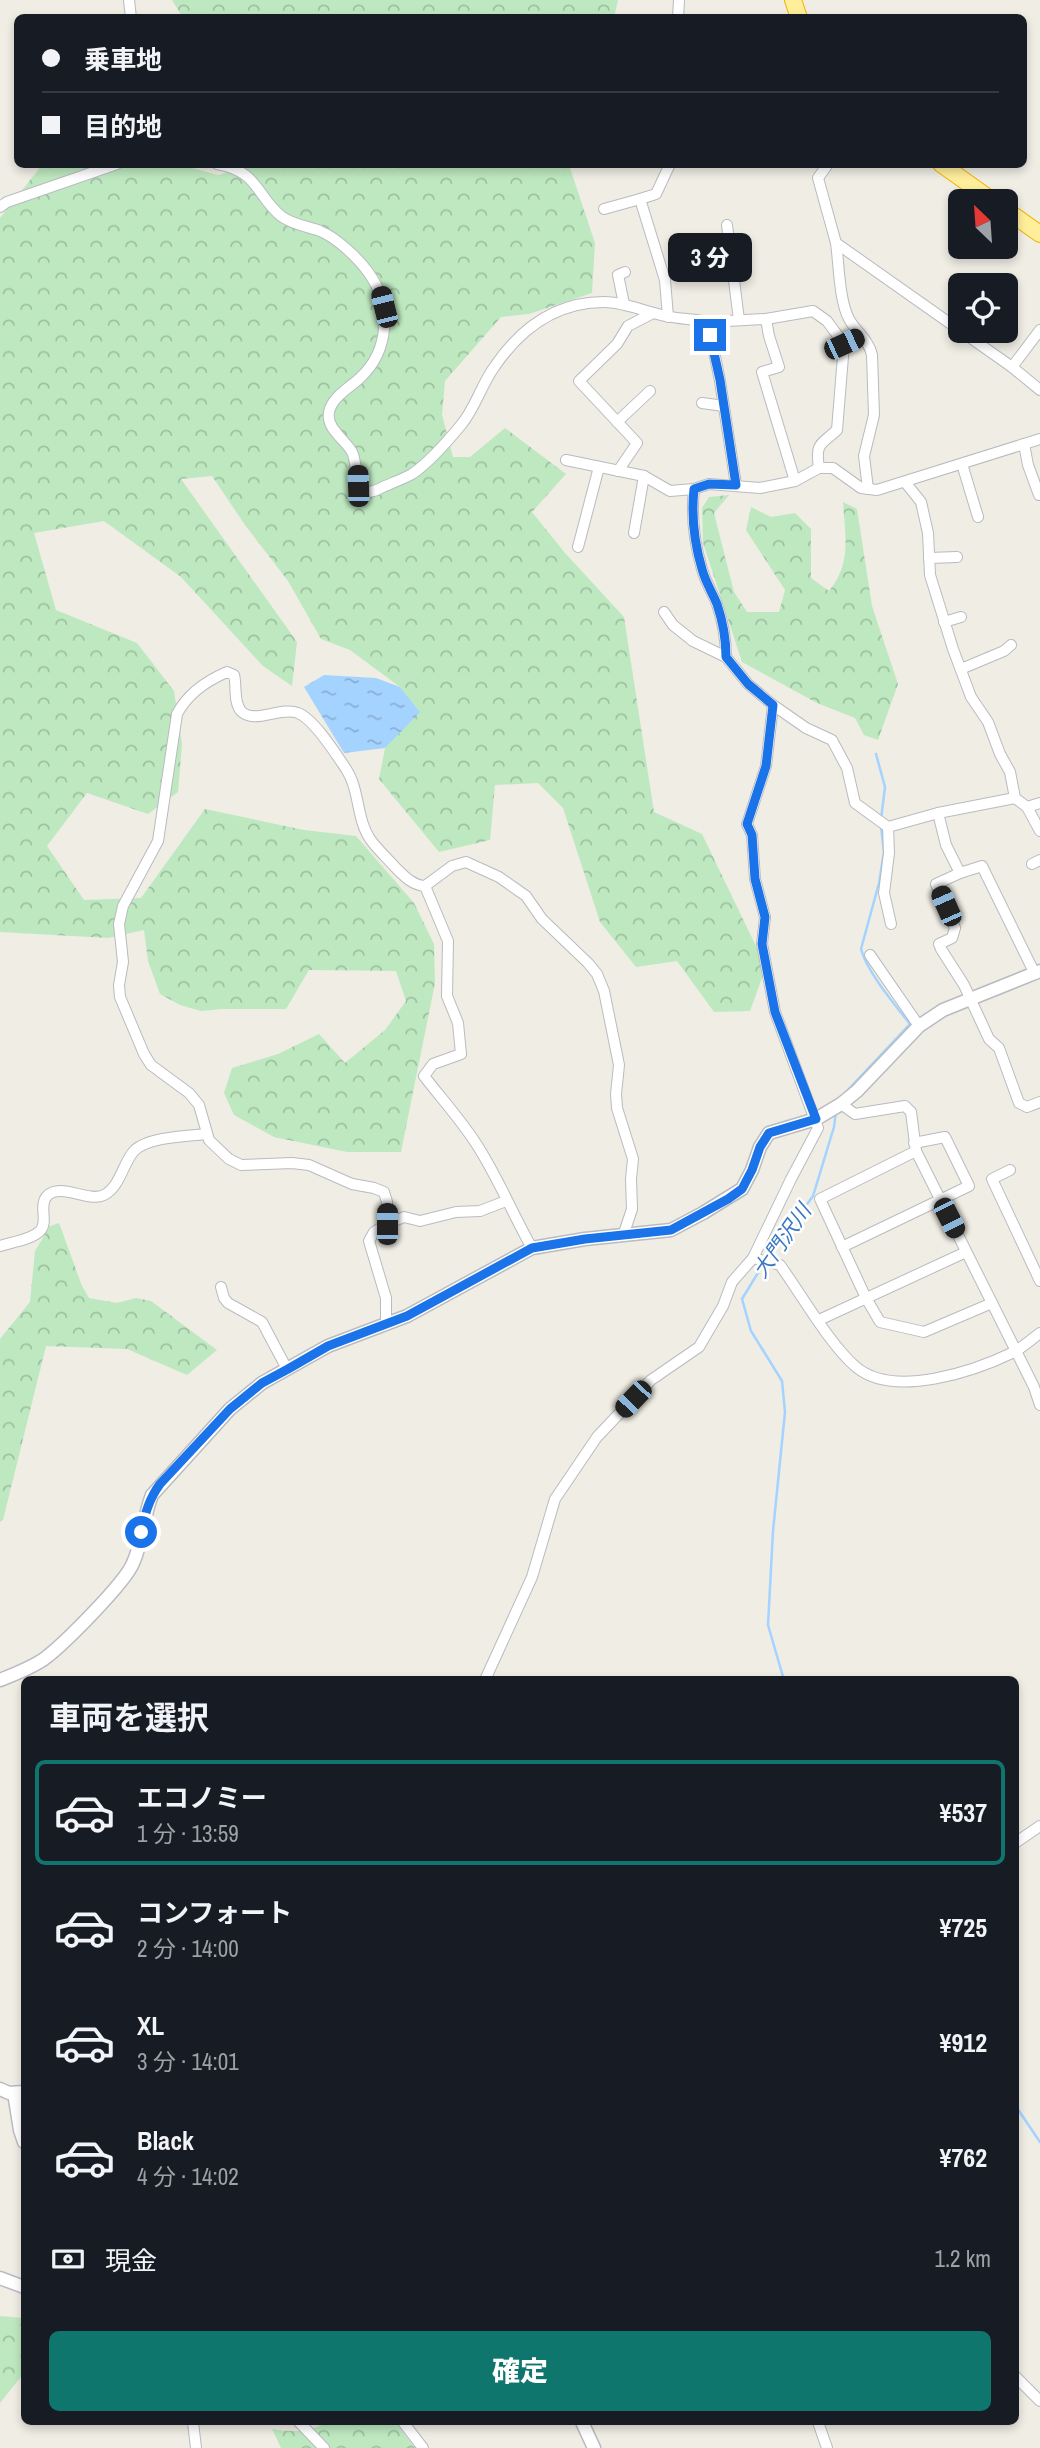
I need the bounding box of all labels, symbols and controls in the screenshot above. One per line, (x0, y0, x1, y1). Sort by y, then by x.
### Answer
text: 乗車地 (84, 42, 162, 77)
text: 目的地 (84, 109, 162, 144)
north arrow (948, 189, 1018, 259)
map controls (948, 189, 1018, 343)
callout: 3 分 (668, 233, 752, 282)
text: 3 分 (691, 242, 729, 273)
button: locate (948, 273, 1018, 343)
car (369, 284, 400, 330)
route end (694, 319, 726, 351)
car (821, 326, 868, 362)
car (347, 465, 370, 507)
car (928, 883, 965, 929)
car (931, 1195, 968, 1241)
water label: 大門沢川 (746, 1196, 819, 1283)
car (377, 1203, 398, 1245)
car (611, 1377, 656, 1421)
route start (125, 1516, 157, 1548)
text: 車両を選択 (49, 1696, 209, 1739)
text: エコノミー (137, 1780, 267, 1815)
icon: car (53, 1781, 116, 1844)
text: ¥537 (940, 1795, 987, 1830)
text: 1 分 · 13:59 (137, 1818, 239, 1849)
text: コンフォート (137, 1895, 292, 1930)
icon: car (53, 1896, 116, 1959)
text: ¥725 (940, 1910, 987, 1945)
text: 2 分 · 14:00 (137, 1933, 239, 1964)
text: XL (137, 2008, 164, 2043)
icon: car (53, 2011, 116, 2074)
text: ¥912 (940, 2025, 987, 2060)
text: 3 分 · 14:01 (137, 2046, 239, 2077)
text: Black (137, 2123, 194, 2158)
icon: car (53, 2126, 116, 2189)
text: ¥762 (940, 2140, 987, 2175)
text: 4 分 · 14:02 (137, 2161, 239, 2192)
icon: cash (49, 2240, 87, 2278)
text: 現金 (105, 2243, 157, 2278)
text: 1.2 km (934, 2243, 991, 2274)
button: 確定 (49, 2331, 991, 2411)

